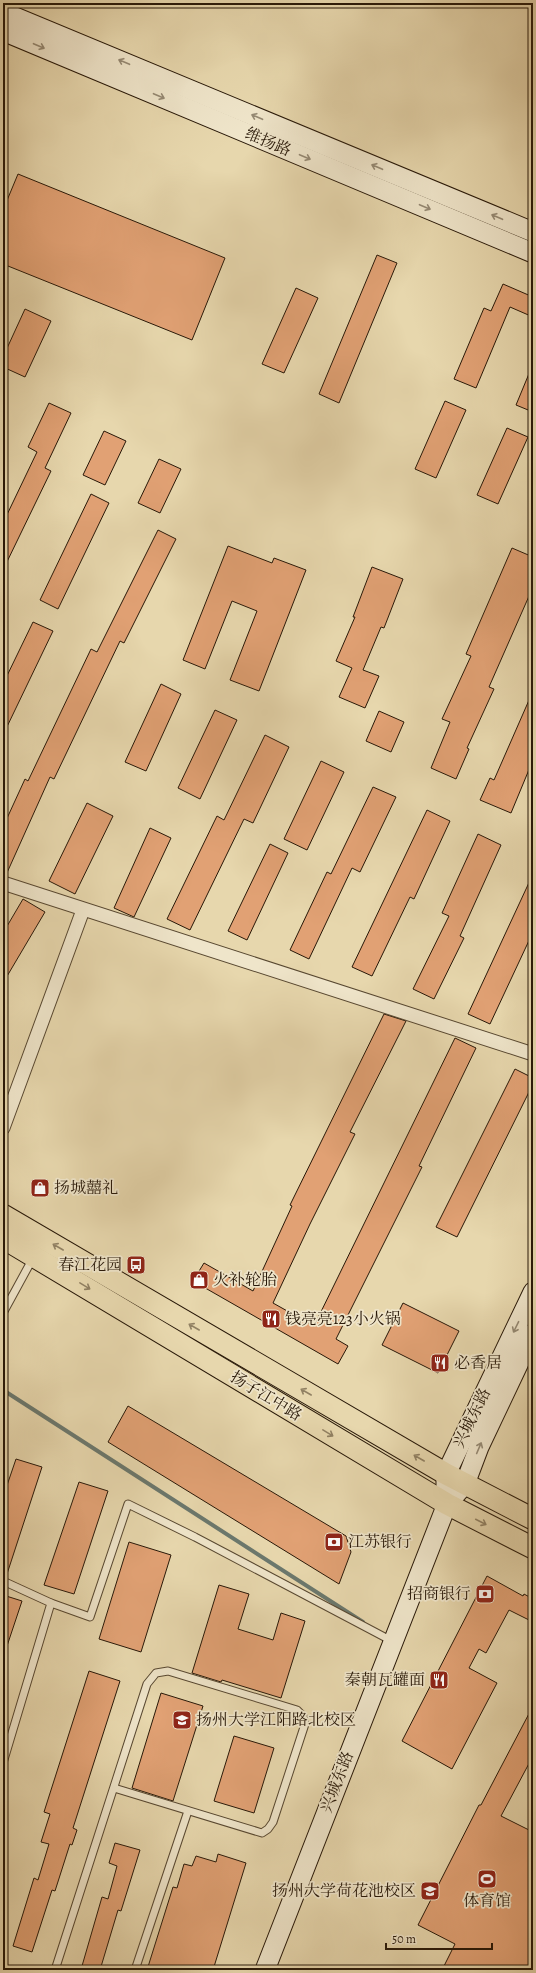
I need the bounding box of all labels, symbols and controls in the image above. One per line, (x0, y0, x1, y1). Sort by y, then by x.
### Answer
one-way arrow (33, 43, 45, 50)
one-way arrow (118, 58, 130, 65)
one-way arrow (152, 93, 164, 100)
one-way arrow (251, 113, 263, 121)
street label: 维扬路 (242, 122, 294, 162)
one-way arrow (298, 154, 310, 161)
one-way arrow (371, 163, 383, 171)
one-way arrow (418, 204, 430, 212)
one-way arrow (491, 213, 503, 221)
shop icon: 扬城囍礼 (29, 1177, 51, 1199)
place label: 扬城囍礼 (54, 1177, 118, 1199)
one-way arrow (52, 1242, 64, 1250)
place label: 春江花园 (58, 1254, 122, 1276)
bus stop icon: 春江花园 (125, 1254, 147, 1276)
shop icon: 火补轮胎 (188, 1269, 210, 1291)
place label: 火补轮胎 (213, 1269, 277, 1291)
one-way arrow (79, 1283, 91, 1291)
restaurant icon: 钱亮亮123小火锅 (260, 1308, 282, 1330)
place label: 钱亮亮123小火锅 (285, 1308, 401, 1330)
one-way arrow (512, 1321, 519, 1333)
one-way arrow (188, 1322, 200, 1330)
restaurant icon: 必香居 (429, 1352, 451, 1374)
place label: 必香居 (454, 1352, 502, 1374)
street label: 扬子江中路 (226, 1366, 306, 1426)
street label: 兴城东路 (448, 1384, 496, 1452)
one-way arrow (300, 1388, 312, 1396)
one-way arrow (322, 1429, 333, 1437)
one-way arrow (476, 1442, 483, 1454)
one-way arrow (413, 1454, 425, 1462)
one-way arrow (475, 1519, 487, 1526)
bank icon: 江苏银行 (323, 1531, 345, 1553)
place label: 江苏银行 (348, 1531, 412, 1553)
place label: 招商银行 (407, 1583, 471, 1605)
bank icon: 招商银行 (474, 1583, 496, 1605)
place label: 秦朝瓦罐面 (345, 1669, 425, 1691)
restaurant icon: 秦朝瓦罐面 (428, 1669, 450, 1691)
school or university icon: 扬州大学江阳路北校区 (171, 1709, 193, 1731)
place label: 扬州大学江阳路北校区 (196, 1709, 356, 1731)
street label: 兴城东路 (315, 1748, 359, 1816)
sports icon: 体育馆 (476, 1868, 498, 1890)
place label: 扬州大学荷花池校区 (272, 1880, 416, 1902)
school or university icon: 扬州大学荷花池校区 (419, 1880, 441, 1902)
place label: 体育馆 (463, 1890, 511, 1912)
scale bar (386, 1925, 492, 1951)
text: 50 m (392, 1931, 416, 1947)

